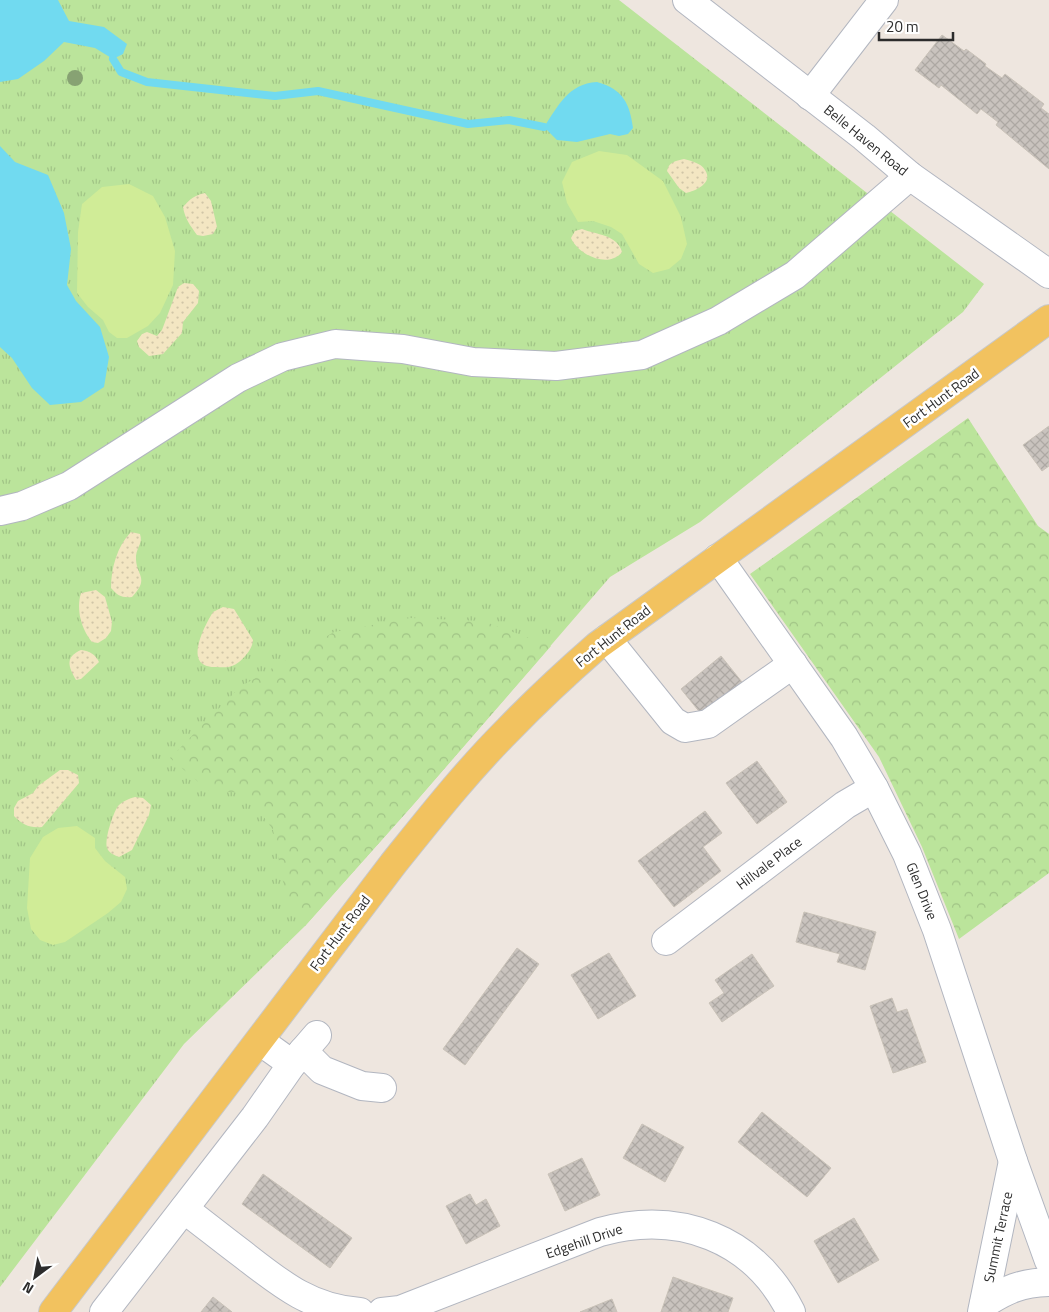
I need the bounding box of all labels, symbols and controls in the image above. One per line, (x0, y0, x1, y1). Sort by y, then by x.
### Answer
scale bar (879, 10, 953, 42)
text: 20 m (886, 15, 919, 38)
street label: Belle Haven Road (820, 99, 913, 180)
street label: Fort Hunt Road (898, 363, 983, 433)
street label: Fort Hunt Road (571, 600, 655, 672)
street label: Hillvale Place (731, 831, 806, 894)
street label: Glen Drive (901, 859, 943, 923)
street label: Fort Hunt Road (304, 890, 375, 975)
street label: Summit Terrace (978, 1189, 1017, 1284)
street label: Edgehill Drive (543, 1218, 625, 1263)
north arrow (10, 1252, 60, 1302)
text: N (18, 1277, 38, 1300)

